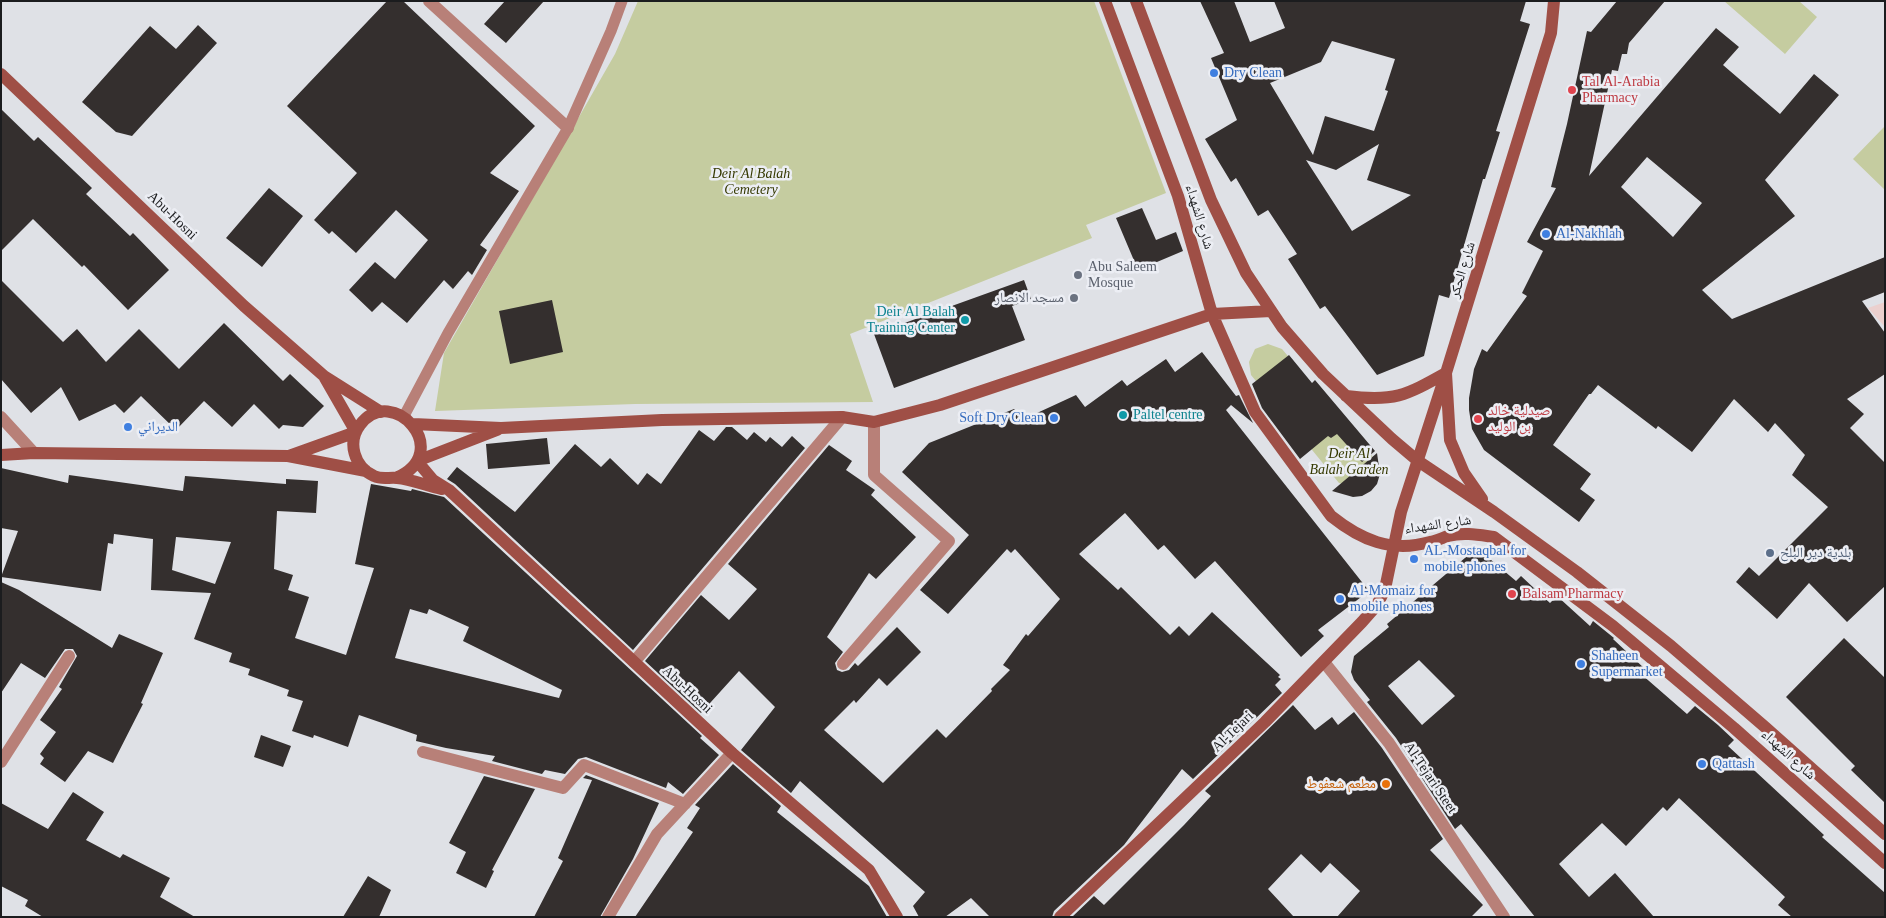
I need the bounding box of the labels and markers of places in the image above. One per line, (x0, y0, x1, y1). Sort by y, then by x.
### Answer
place label: Dry Clean (1224, 65, 1282, 81)
marker: Dry Clean (1208, 67, 1220, 79)
place label: Tal Al-Arabia Pharmacy (1582, 74, 1660, 106)
marker: Tal Al-Arabia Pharmacy (1566, 84, 1578, 96)
place label: Al-Nakhlah (1556, 226, 1622, 242)
marker: Al-Nakhlah (1540, 228, 1552, 240)
place label: Abu Saleem Mosque (1088, 259, 1157, 292)
marker: Abu Saleem Mosque (1072, 269, 1084, 281)
place label: مسجد الانصار (995, 290, 1064, 306)
marker: مسجد الانصار (1068, 292, 1080, 304)
place label: Deir Al Balah Training Center (866, 304, 955, 336)
marker: Deir Al Balah Training Center (959, 314, 971, 326)
place label: صيدلية خالد بن الوليد (1488, 403, 1551, 436)
place label: Paltel centre (1133, 407, 1203, 423)
marker: Paltel centre (1117, 409, 1129, 421)
place label: Soft Dry Clean (959, 410, 1044, 426)
marker: Soft Dry Clean (1048, 412, 1060, 424)
marker: صيدلية خالد بن الوليد (1472, 413, 1484, 425)
place label: الديراني (138, 419, 178, 435)
marker: الديراني (122, 421, 134, 433)
place label: AL-Mostaqbal for mobile phones (1424, 543, 1526, 576)
place label: بلدية دير البلح (1780, 545, 1851, 561)
marker: بلدية دير البلح (1764, 547, 1776, 559)
marker: AL-Mostaqbal for mobile phones (1408, 553, 1420, 565)
place label: Al-Momaiz for mobile phones (1350, 583, 1435, 616)
place label: Balsam Pharmacy (1522, 586, 1623, 602)
marker: Balsam Pharmacy (1506, 588, 1518, 600)
marker: Al-Momaiz for mobile phones (1334, 593, 1346, 605)
place label: Shaheen Supermarket (1591, 648, 1663, 680)
marker: Shaheen Supermarket (1575, 658, 1587, 670)
place label: Qattash (1712, 756, 1755, 772)
marker: Qattash (1696, 758, 1708, 770)
place label: مطعم شعفوط (1306, 776, 1376, 792)
marker: مطعم شعفوط (1380, 778, 1392, 790)

